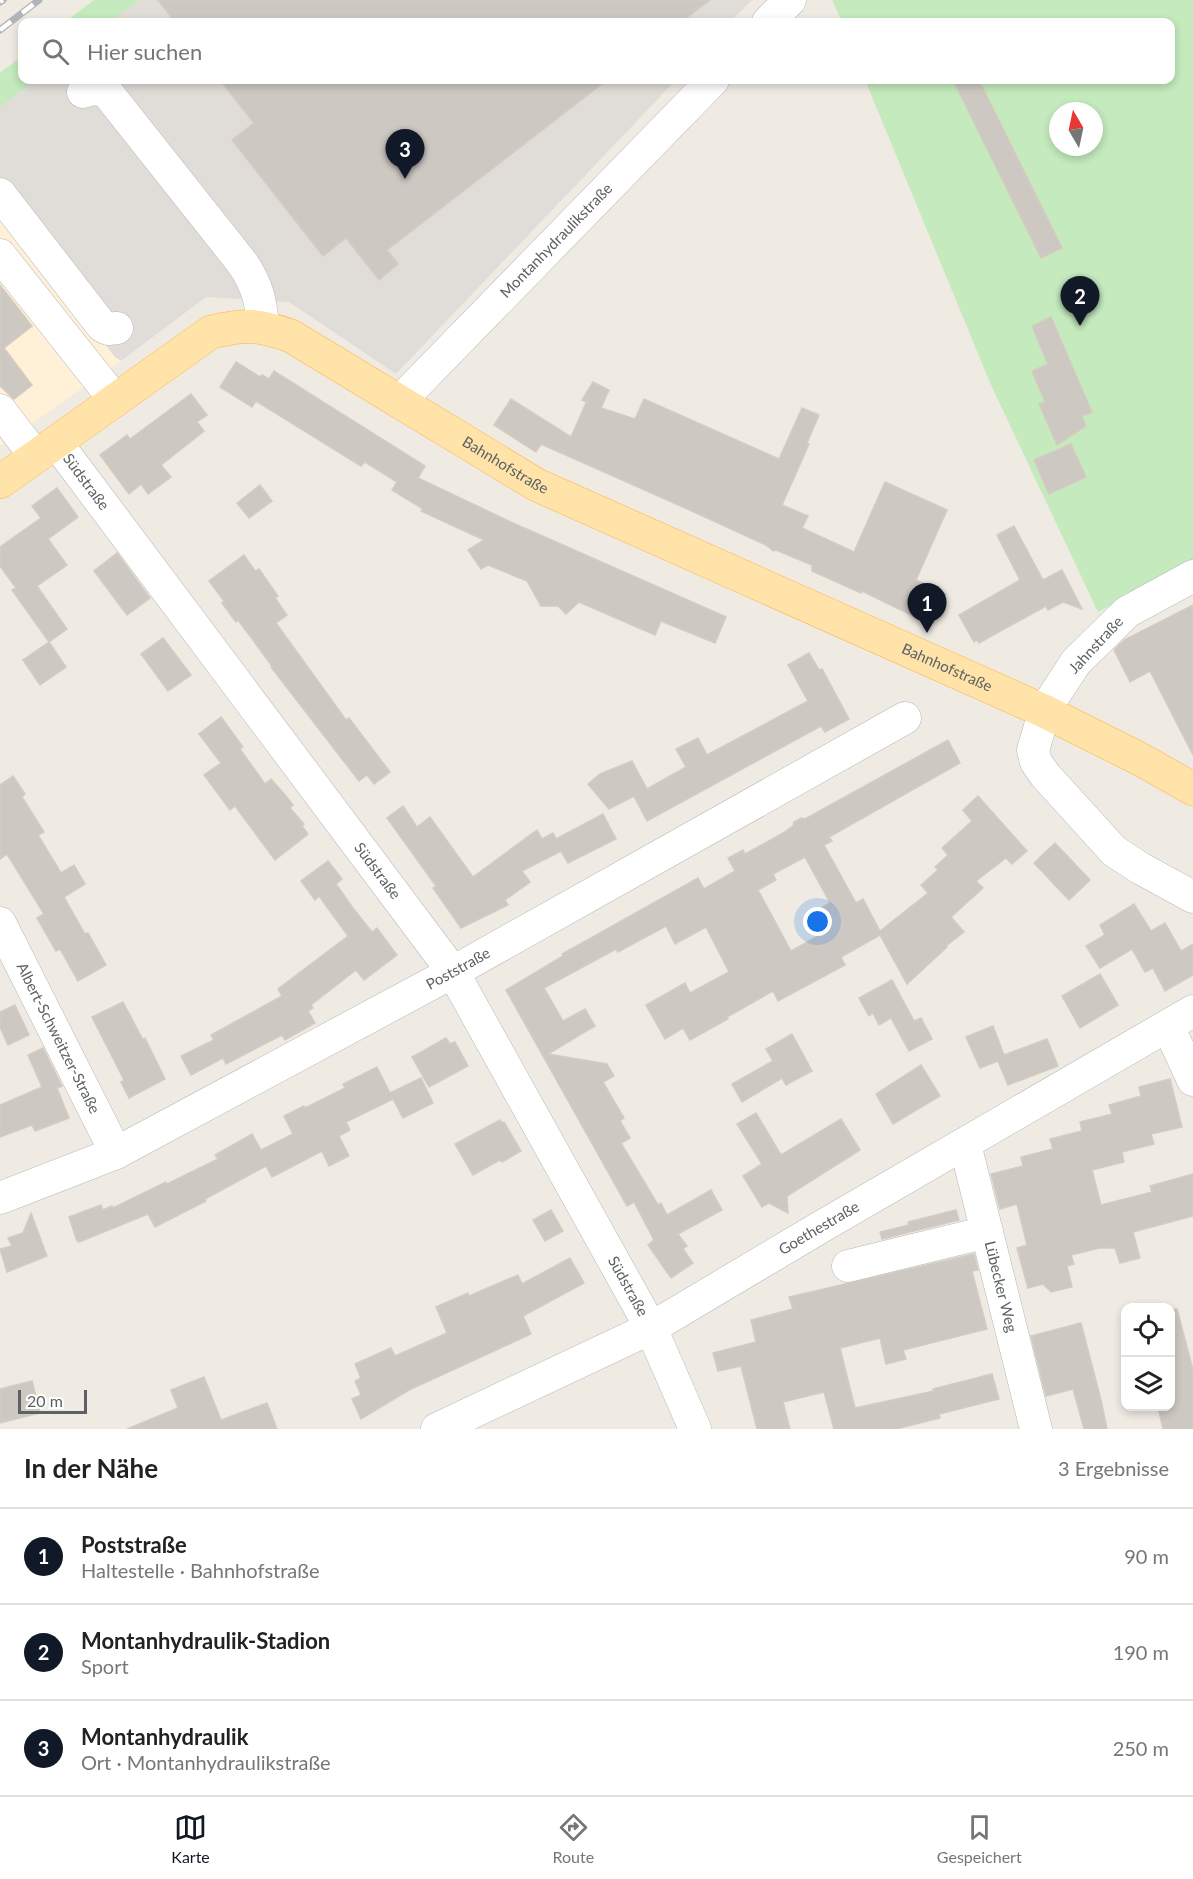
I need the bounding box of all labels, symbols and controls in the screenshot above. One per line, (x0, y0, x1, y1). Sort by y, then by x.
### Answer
search box (18, 18, 1175, 84)
icon: search (39, 35, 72, 68)
text: Hier suchen (87, 38, 202, 65)
north arrow (1049, 102, 1103, 156)
pin: 3 (386, 130, 424, 179)
street label: Montanhydraulikstraße (496, 179, 616, 301)
pin: 2 (1060, 276, 1100, 326)
street label: Bahnhofstraße (459, 432, 551, 497)
street label: Südstraße (60, 450, 114, 513)
pin: 1 (908, 584, 946, 633)
street label: Jahnstraße (1064, 612, 1126, 677)
street label: Bahnhofstraße (899, 639, 995, 695)
street label: Südstraße (351, 839, 405, 902)
your location (803, 907, 832, 936)
street label: Poststraße (423, 943, 493, 993)
street label: Albert-Schweitzer-Straße (13, 959, 105, 1116)
street label: Goethestraße (775, 1197, 862, 1258)
street label: Lübecker Weg (981, 1239, 1022, 1334)
street label: Südstraße (605, 1253, 653, 1319)
map controls (1121, 1303, 1175, 1411)
button: locate (1121, 1303, 1175, 1357)
button: layers (1121, 1357, 1175, 1411)
scale bar (18, 1387, 87, 1414)
text: 20 m (27, 1391, 63, 1410)
text: In der Nähe (24, 1452, 158, 1484)
text: 3 Ergebnisse (1058, 1456, 1169, 1480)
text: Poststraße (81, 1531, 187, 1558)
text: 1 (38, 1544, 49, 1568)
text: 90 m (1124, 1544, 1169, 1568)
text: Haltestelle · Bahnhofstraße (81, 1558, 319, 1582)
text: Montanhydraulik-Stadion (81, 1627, 330, 1654)
text: 2 (38, 1640, 49, 1664)
text: 190 m (1113, 1640, 1169, 1664)
text: Sport (81, 1654, 129, 1678)
text: Montanhydraulik (81, 1723, 248, 1750)
text: 3 (38, 1736, 49, 1760)
text: 250 m (1113, 1736, 1169, 1760)
text: Ort · Montanhydraulikstraße (81, 1750, 331, 1774)
tab: Karte (171, 1811, 210, 1866)
tab: Route (553, 1811, 594, 1866)
tab: Gespeichert (937, 1811, 1022, 1866)

